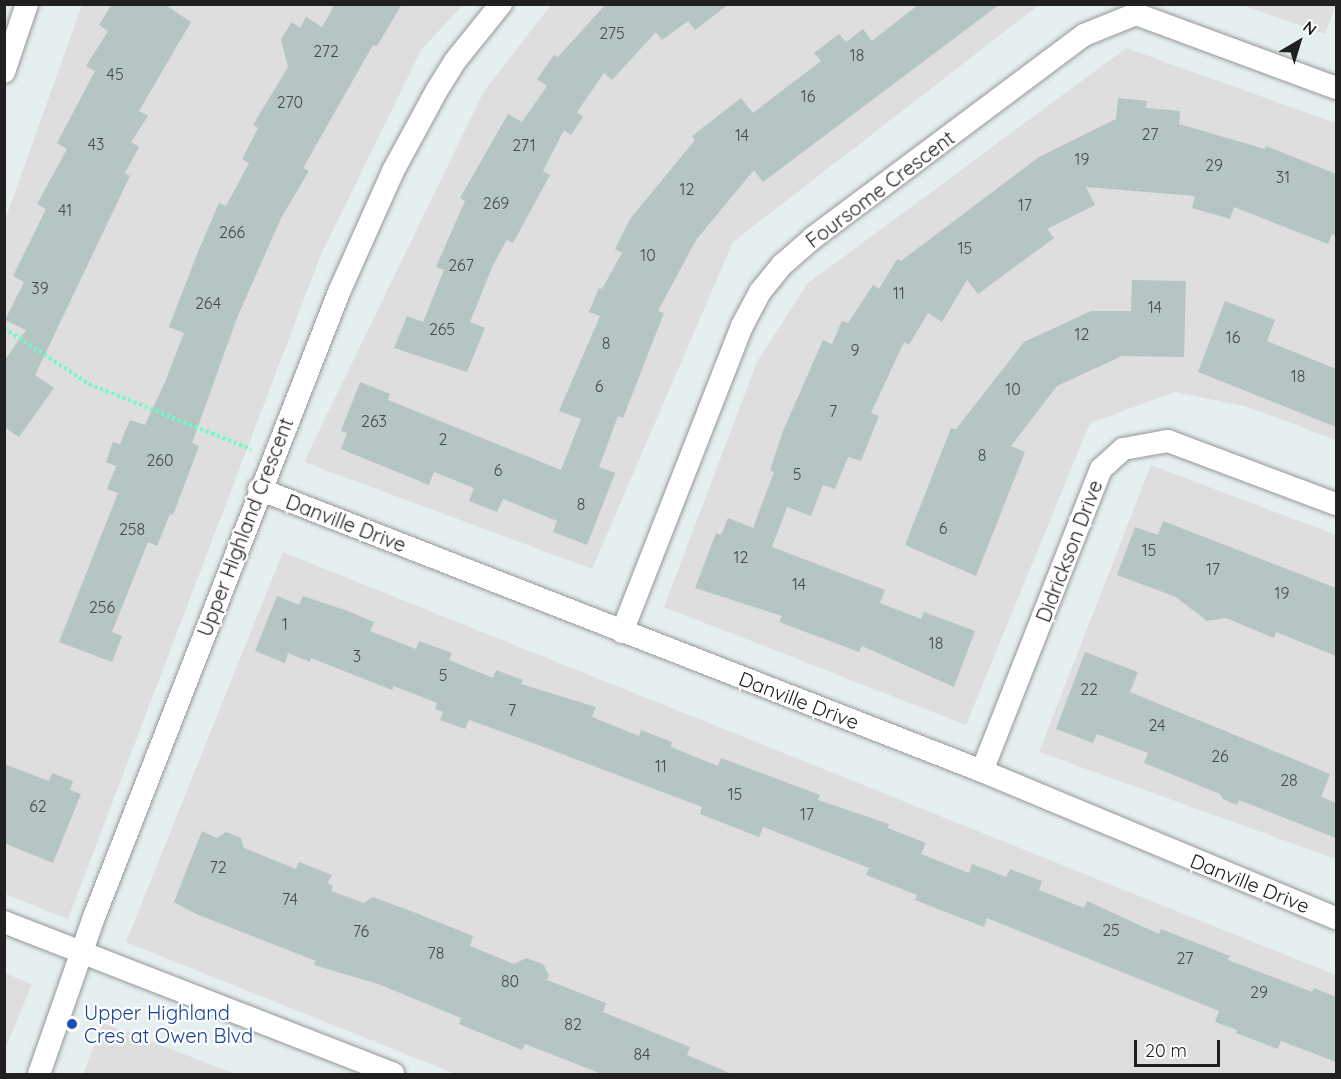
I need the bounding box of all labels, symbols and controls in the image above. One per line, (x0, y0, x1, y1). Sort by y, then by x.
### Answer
north arrow (1269, 12, 1329, 72)
text: N (1299, 16, 1321, 39)
house number: 275 (599, 23, 625, 43)
house number: 272 (313, 41, 339, 61)
house number: 18 (850, 45, 864, 65)
house number: 45 (106, 64, 124, 84)
house number: 16 (801, 86, 815, 106)
house number: 270 (277, 92, 303, 112)
house number: 27 (1142, 124, 1158, 144)
house number: 14 (735, 125, 749, 145)
street label: Foursome Crescent (801, 125, 959, 253)
house number: 43 (88, 134, 104, 154)
house number: 271 (512, 135, 536, 155)
house number: 19 (1075, 149, 1089, 169)
house number: 29 (1205, 155, 1223, 175)
house number: 31 (1276, 167, 1290, 187)
house number: 12 (680, 179, 694, 199)
house number: 269 (483, 193, 509, 213)
house number: 17 (1018, 195, 1032, 215)
house number: 41 (58, 200, 72, 220)
house number: 266 (219, 222, 245, 242)
house number: 15 (958, 238, 972, 258)
house number: 10 (640, 245, 656, 265)
house number: 267 (448, 255, 474, 275)
house number: 39 (31, 278, 49, 298)
house number: 11 (893, 283, 905, 303)
house number: 264 (195, 293, 221, 313)
house number: 14 (1148, 297, 1162, 317)
house number: 265 (429, 319, 455, 339)
house number: 12 (1075, 324, 1089, 344)
house number: 16 (1226, 327, 1240, 347)
house number: 8 (602, 333, 610, 353)
house number: 9 (851, 340, 859, 360)
house number: 18 (1291, 366, 1305, 386)
house number: 6 (595, 376, 603, 396)
house number: 10 (1005, 379, 1021, 399)
house number: 7 (829, 401, 837, 421)
house number: 263 (361, 411, 387, 431)
street label: Upper Highland Crescent (192, 414, 298, 640)
house number: 2 (439, 429, 447, 449)
house number: 8 (978, 445, 986, 465)
house number: 260 (147, 450, 173, 470)
house number: 6 (494, 460, 502, 480)
house number: 5 (793, 464, 801, 484)
street label: Didrickson Drive (1031, 477, 1107, 625)
street label: Danville Drive (283, 489, 409, 557)
house number: 8 (577, 494, 585, 514)
house number: 6 (939, 518, 947, 538)
house number: 258 (119, 519, 145, 539)
house number: 15 (1142, 540, 1156, 560)
house number: 12 (734, 547, 748, 567)
house number: 17 (1206, 559, 1220, 579)
house number: 14 (792, 574, 806, 594)
house number: 19 (1275, 583, 1289, 603)
house number: 256 (89, 597, 115, 617)
house number: 1 (282, 614, 288, 634)
house number: 18 (929, 633, 943, 653)
house number: 3 (353, 646, 361, 666)
house number: 5 (439, 665, 447, 685)
street label: Danville Drive (736, 666, 862, 734)
house number: 22 (1080, 679, 1098, 699)
house number: 7 (508, 700, 516, 720)
house number: 24 (1148, 715, 1166, 735)
house number: 26 (1211, 746, 1229, 766)
house number: 11 (655, 756, 667, 776)
house number: 28 (1280, 770, 1298, 790)
house number: 15 (728, 784, 742, 804)
house number: 62 (29, 796, 47, 816)
house number: 17 (800, 804, 814, 824)
street label: Danville Drive (1187, 848, 1313, 918)
house number: 72 (209, 857, 227, 877)
house number: 74 (282, 889, 298, 909)
house number: 25 (1102, 920, 1120, 940)
house number: 76 (353, 921, 369, 941)
house number: 78 (428, 943, 444, 963)
house number: 27 (1177, 948, 1193, 968)
house number: 80 (501, 971, 519, 991)
house number: 29 (1250, 982, 1268, 1002)
place label: Upper Highland Cres at Owen Blvd (84, 1000, 253, 1047)
house number: 82 (564, 1014, 582, 1034)
marker: Upper Highland Cres at Owen Blvd (65, 1017, 79, 1031)
scale bar (1137, 1028, 1222, 1066)
text: 20 m (1145, 1039, 1187, 1062)
house number: 84 (633, 1044, 651, 1064)

